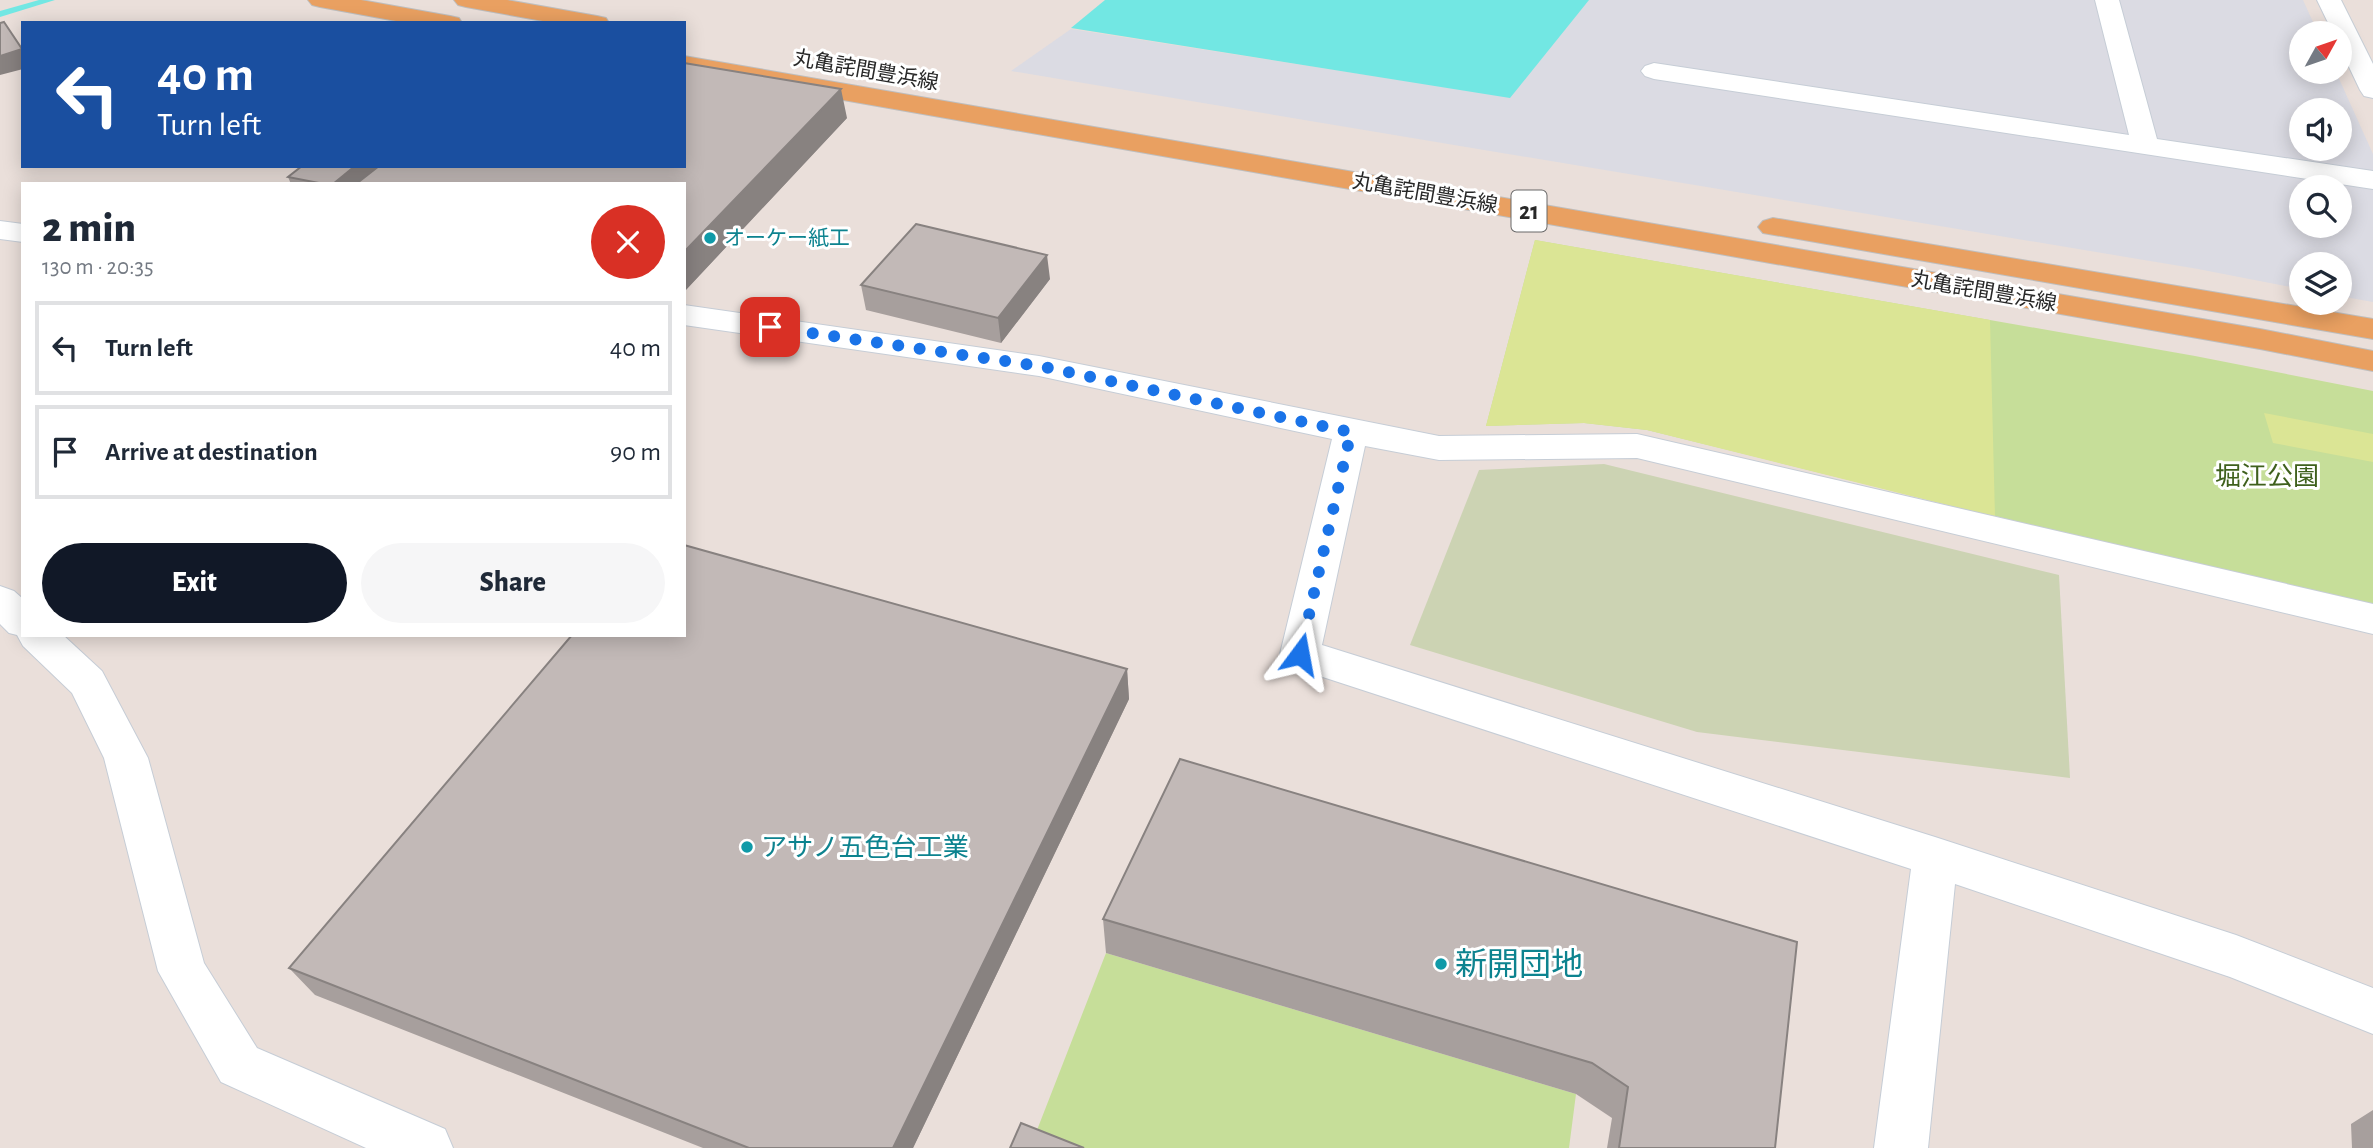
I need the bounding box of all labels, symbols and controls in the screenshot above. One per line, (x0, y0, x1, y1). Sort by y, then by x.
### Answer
north arrow (2289, 21, 2352, 84)
map controls (2289, 21, 2352, 315)
street label: 丸亀詫間豊浜線 (792, 46, 940, 94)
icon: left (42, 49, 133, 140)
text: 40 m (157, 51, 254, 100)
button: sound (2289, 98, 2352, 161)
text: Turn left (157, 109, 261, 141)
street label: 丸亀詫間豊浜線 (1351, 169, 1499, 217)
button: search (2289, 175, 2352, 238)
road number: 21 (1512, 190, 1546, 232)
button: close (591, 205, 665, 279)
text: 2 min (42, 207, 136, 249)
place label: オーケー紙工 (724, 227, 850, 249)
marker: オーケー紙工 (702, 230, 718, 246)
button: layers (2289, 252, 2352, 315)
text: 130 m · 20:35 (42, 256, 154, 279)
street label: 丸亀詫間豊浜線 (1910, 267, 2058, 315)
pin (740, 297, 800, 357)
icon: arrive (751, 308, 789, 346)
icon: left (46, 329, 84, 367)
text: Turn left (105, 335, 193, 361)
text: 40 m (610, 335, 661, 361)
icon: arrive (46, 433, 84, 471)
text: Arrive at destination (105, 439, 318, 465)
text: 90 m (610, 439, 661, 465)
park label: 堀江公園 (2215, 463, 2319, 490)
button: Exit (42, 543, 347, 623)
button: Share (361, 543, 665, 623)
position arrow (1263, 617, 1337, 691)
place label: アサノ五色台工業 (761, 834, 968, 861)
marker: アサノ五色台工業 (739, 839, 755, 855)
place label: 新開団地 (1455, 948, 1583, 981)
marker: 新開団地 (1433, 956, 1449, 972)

